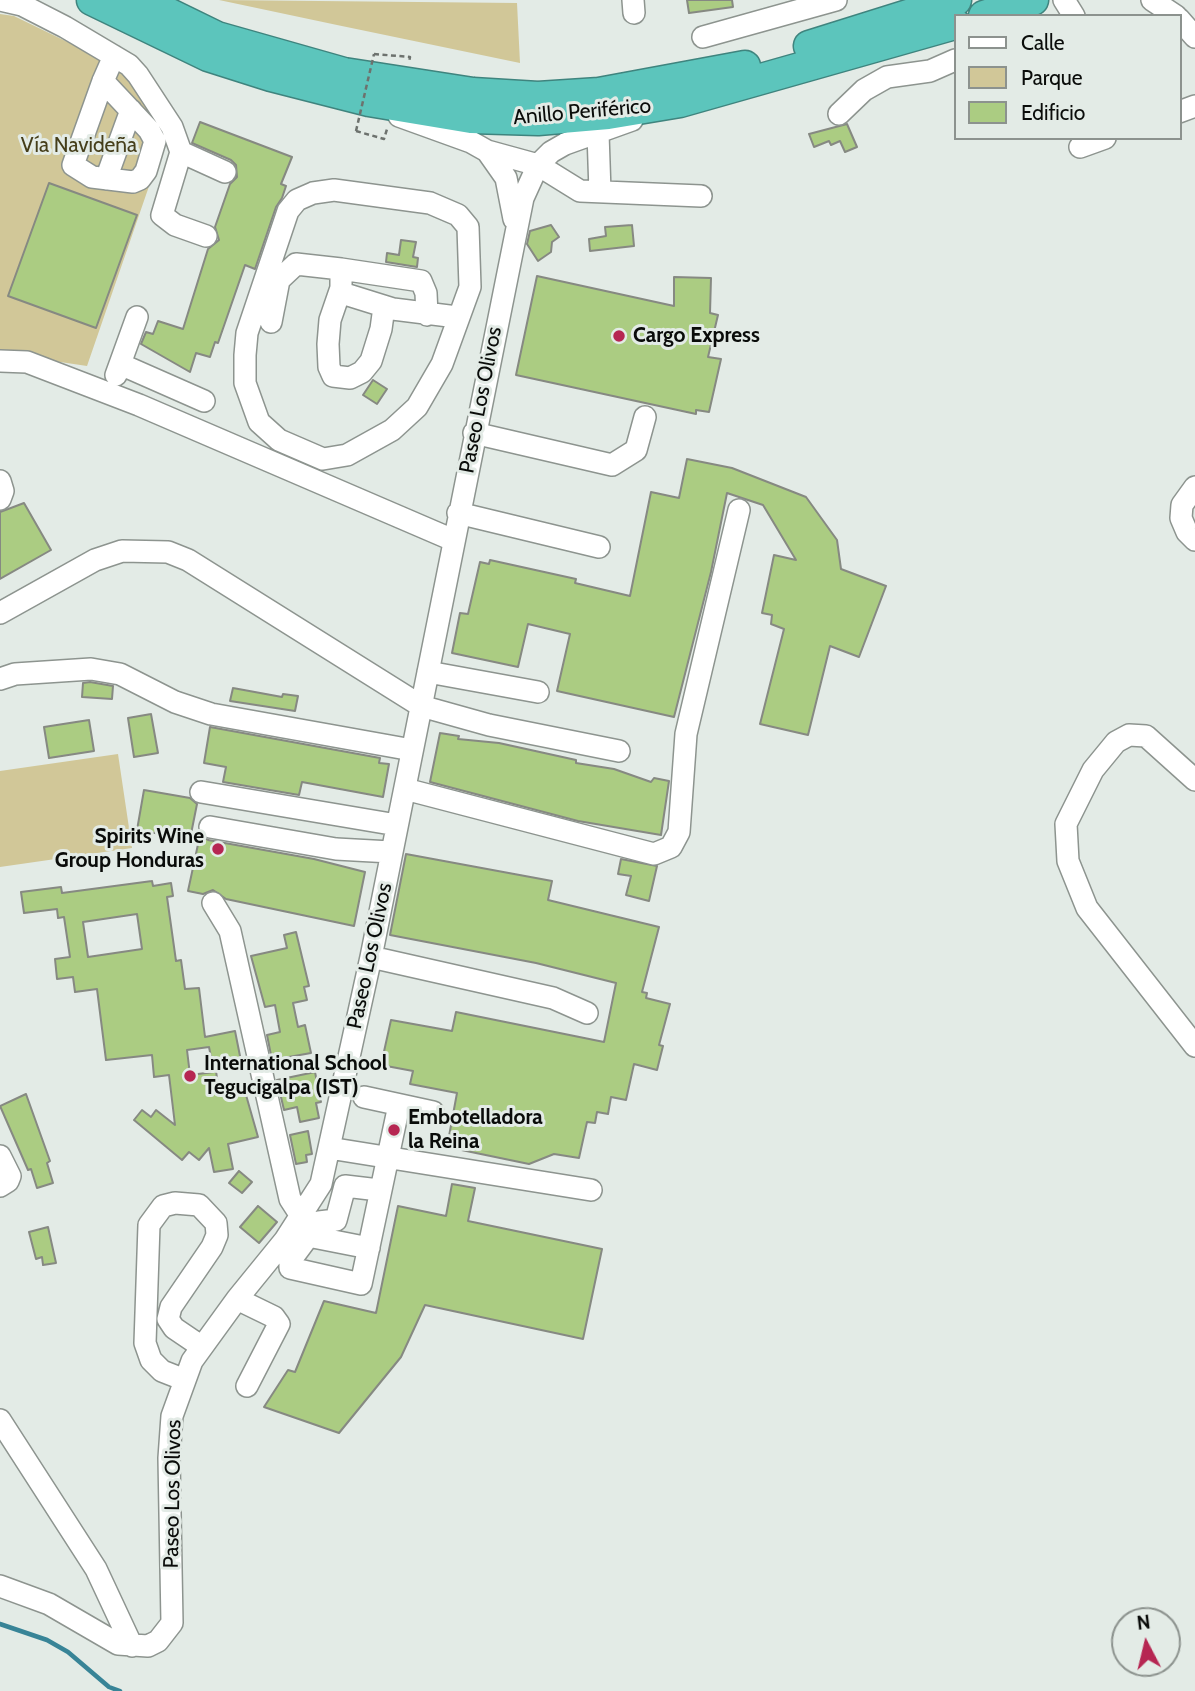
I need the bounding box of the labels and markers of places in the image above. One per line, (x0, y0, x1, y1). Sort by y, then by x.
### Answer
place label: Cargo Express (633, 323, 760, 349)
marker: Cargo Express (611, 328, 627, 344)
place label: Spirits Wine Group Honduras (55, 824, 204, 874)
marker: Spirits Wine Group Honduras (210, 841, 226, 857)
place label: International School Tegucigalpa (IST) (204, 1051, 387, 1101)
marker: International School Tegucigalpa (IST) (182, 1068, 198, 1084)
place label: Embotelladora la Reina (408, 1105, 543, 1155)
marker: Embotelladora la Reina (386, 1122, 402, 1138)

